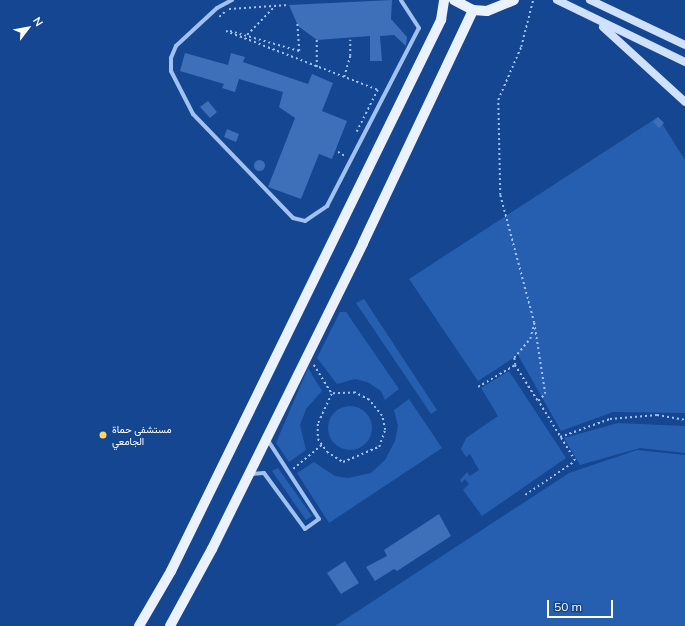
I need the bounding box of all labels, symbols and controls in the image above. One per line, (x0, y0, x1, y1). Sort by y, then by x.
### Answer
north arrow (8, 8, 48, 48)
text: N (30, 14, 46, 29)
place label: مستشفى حماة الجامعي (112, 423, 172, 446)
marker: مستشفى حماة الجامعي (97, 429, 109, 441)
scale bar (549, 592, 615, 618)
text: 50 m (554, 599, 582, 614)

